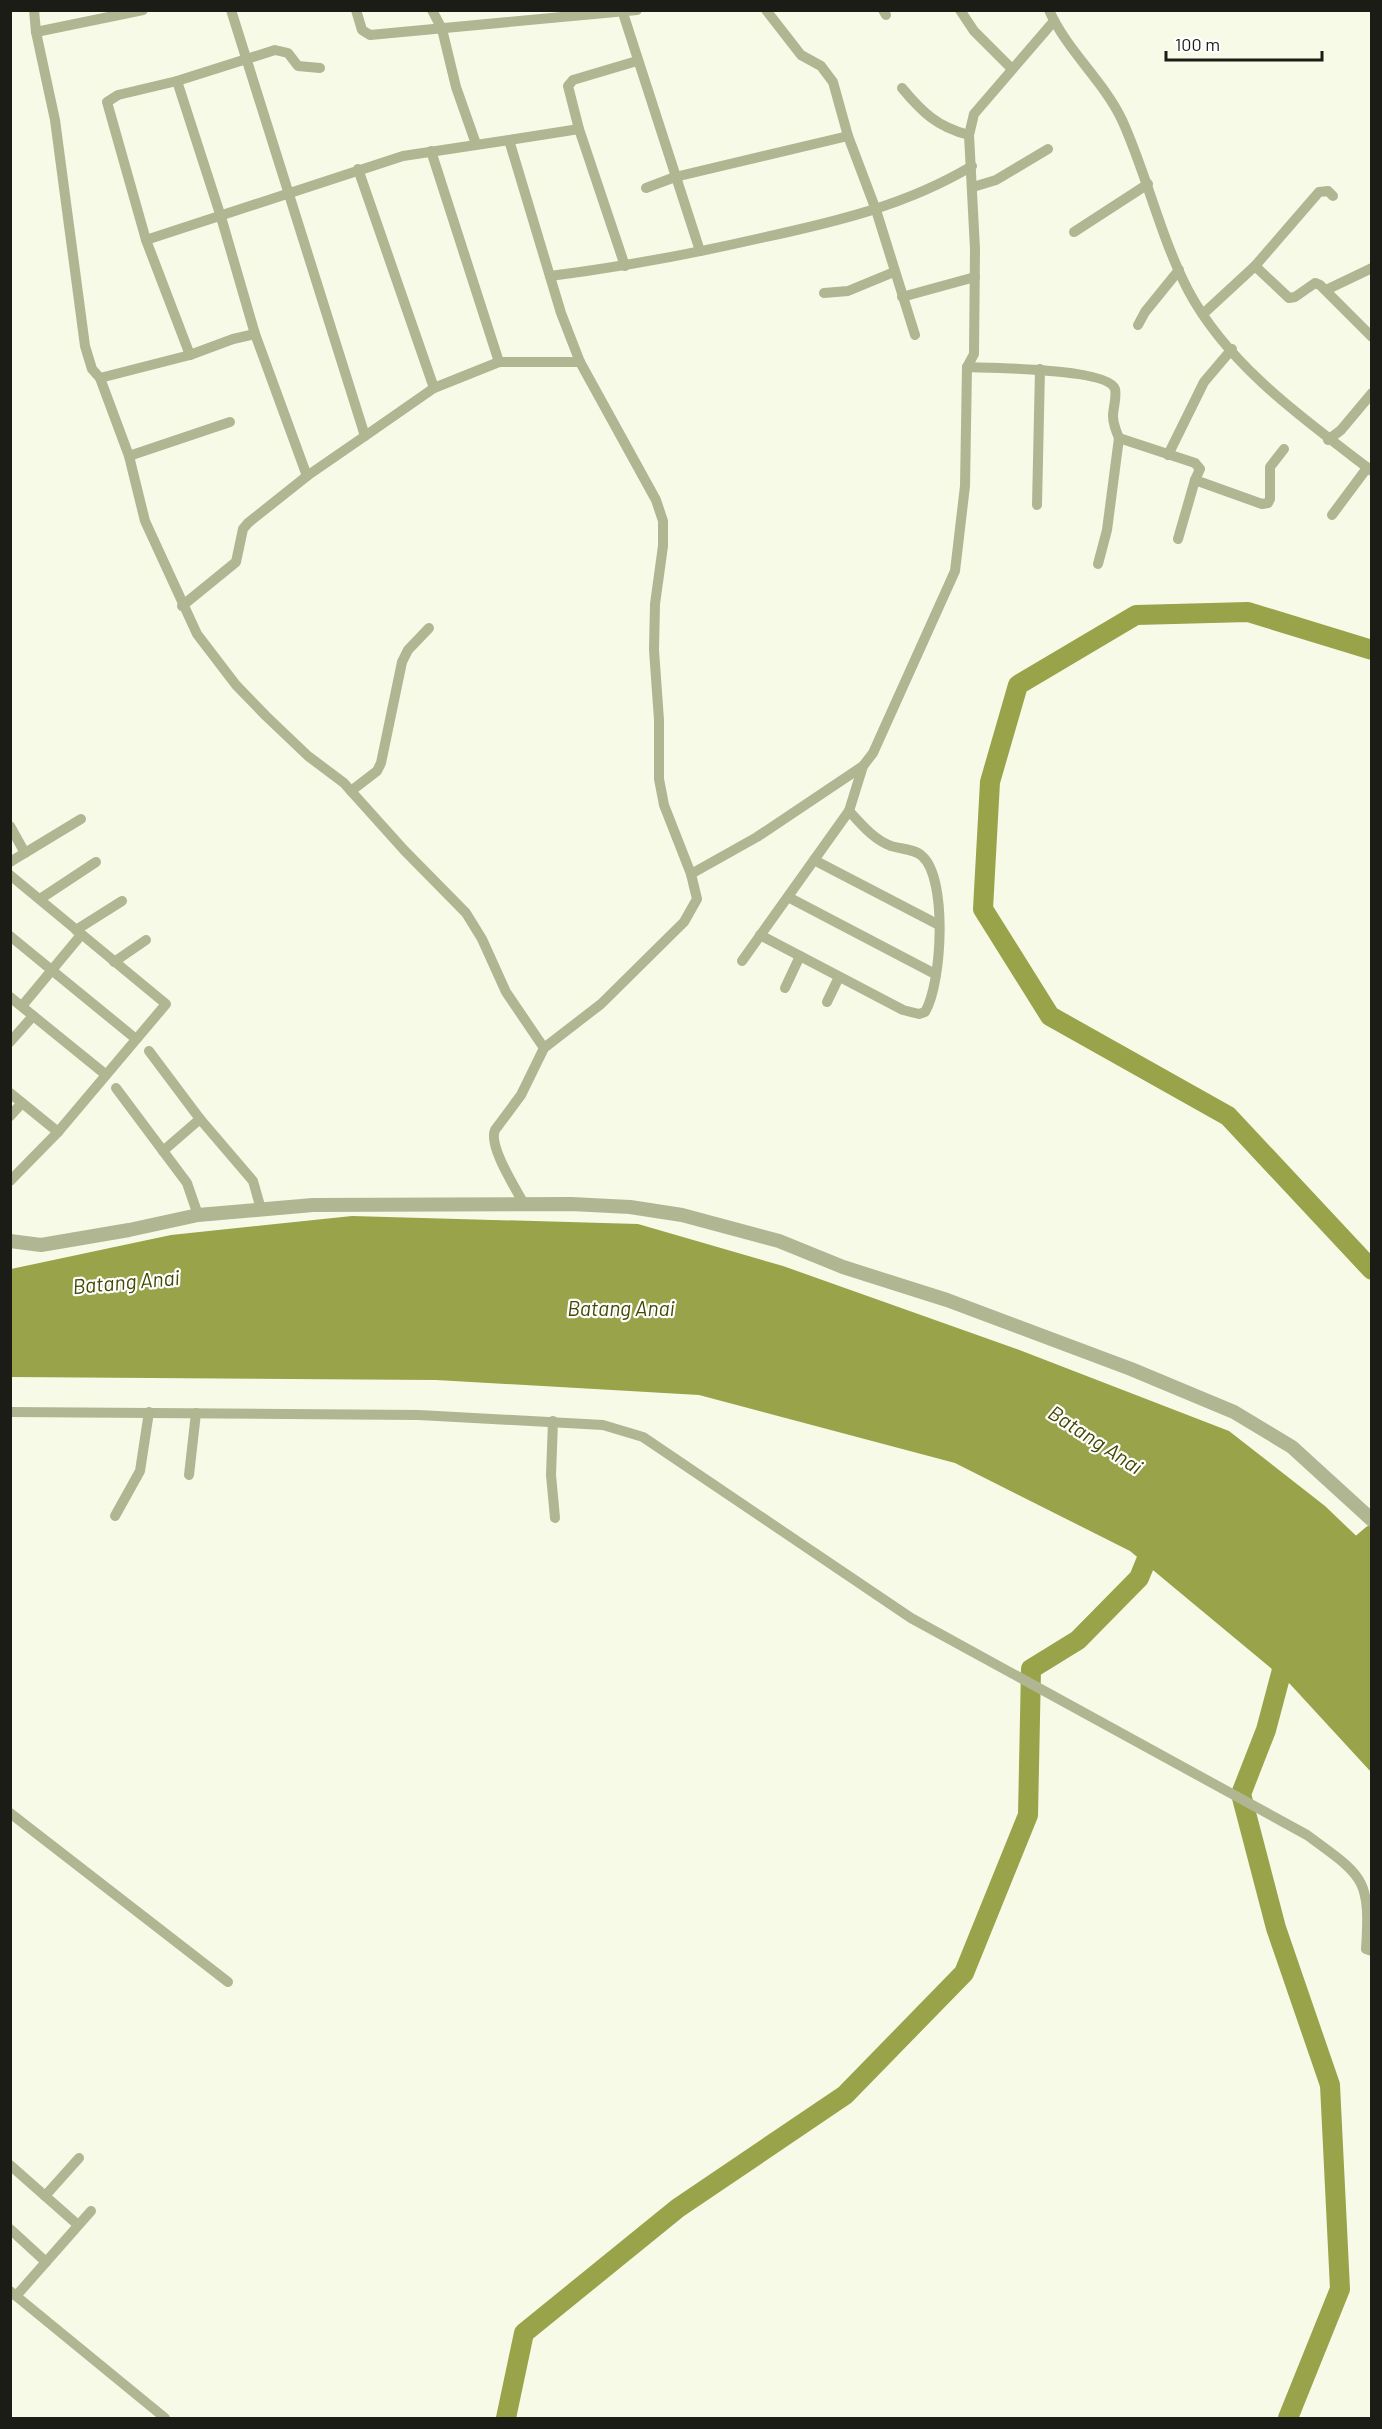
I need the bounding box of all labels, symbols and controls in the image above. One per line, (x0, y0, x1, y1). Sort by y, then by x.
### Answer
scale bar (1166, 24, 1322, 62)
text: 100 m (1175, 33, 1220, 55)
water label: Batang Anai (71, 1264, 181, 1298)
water label: Batang Anai (567, 1295, 676, 1320)
water label: Batang Anai (1044, 1399, 1149, 1479)

